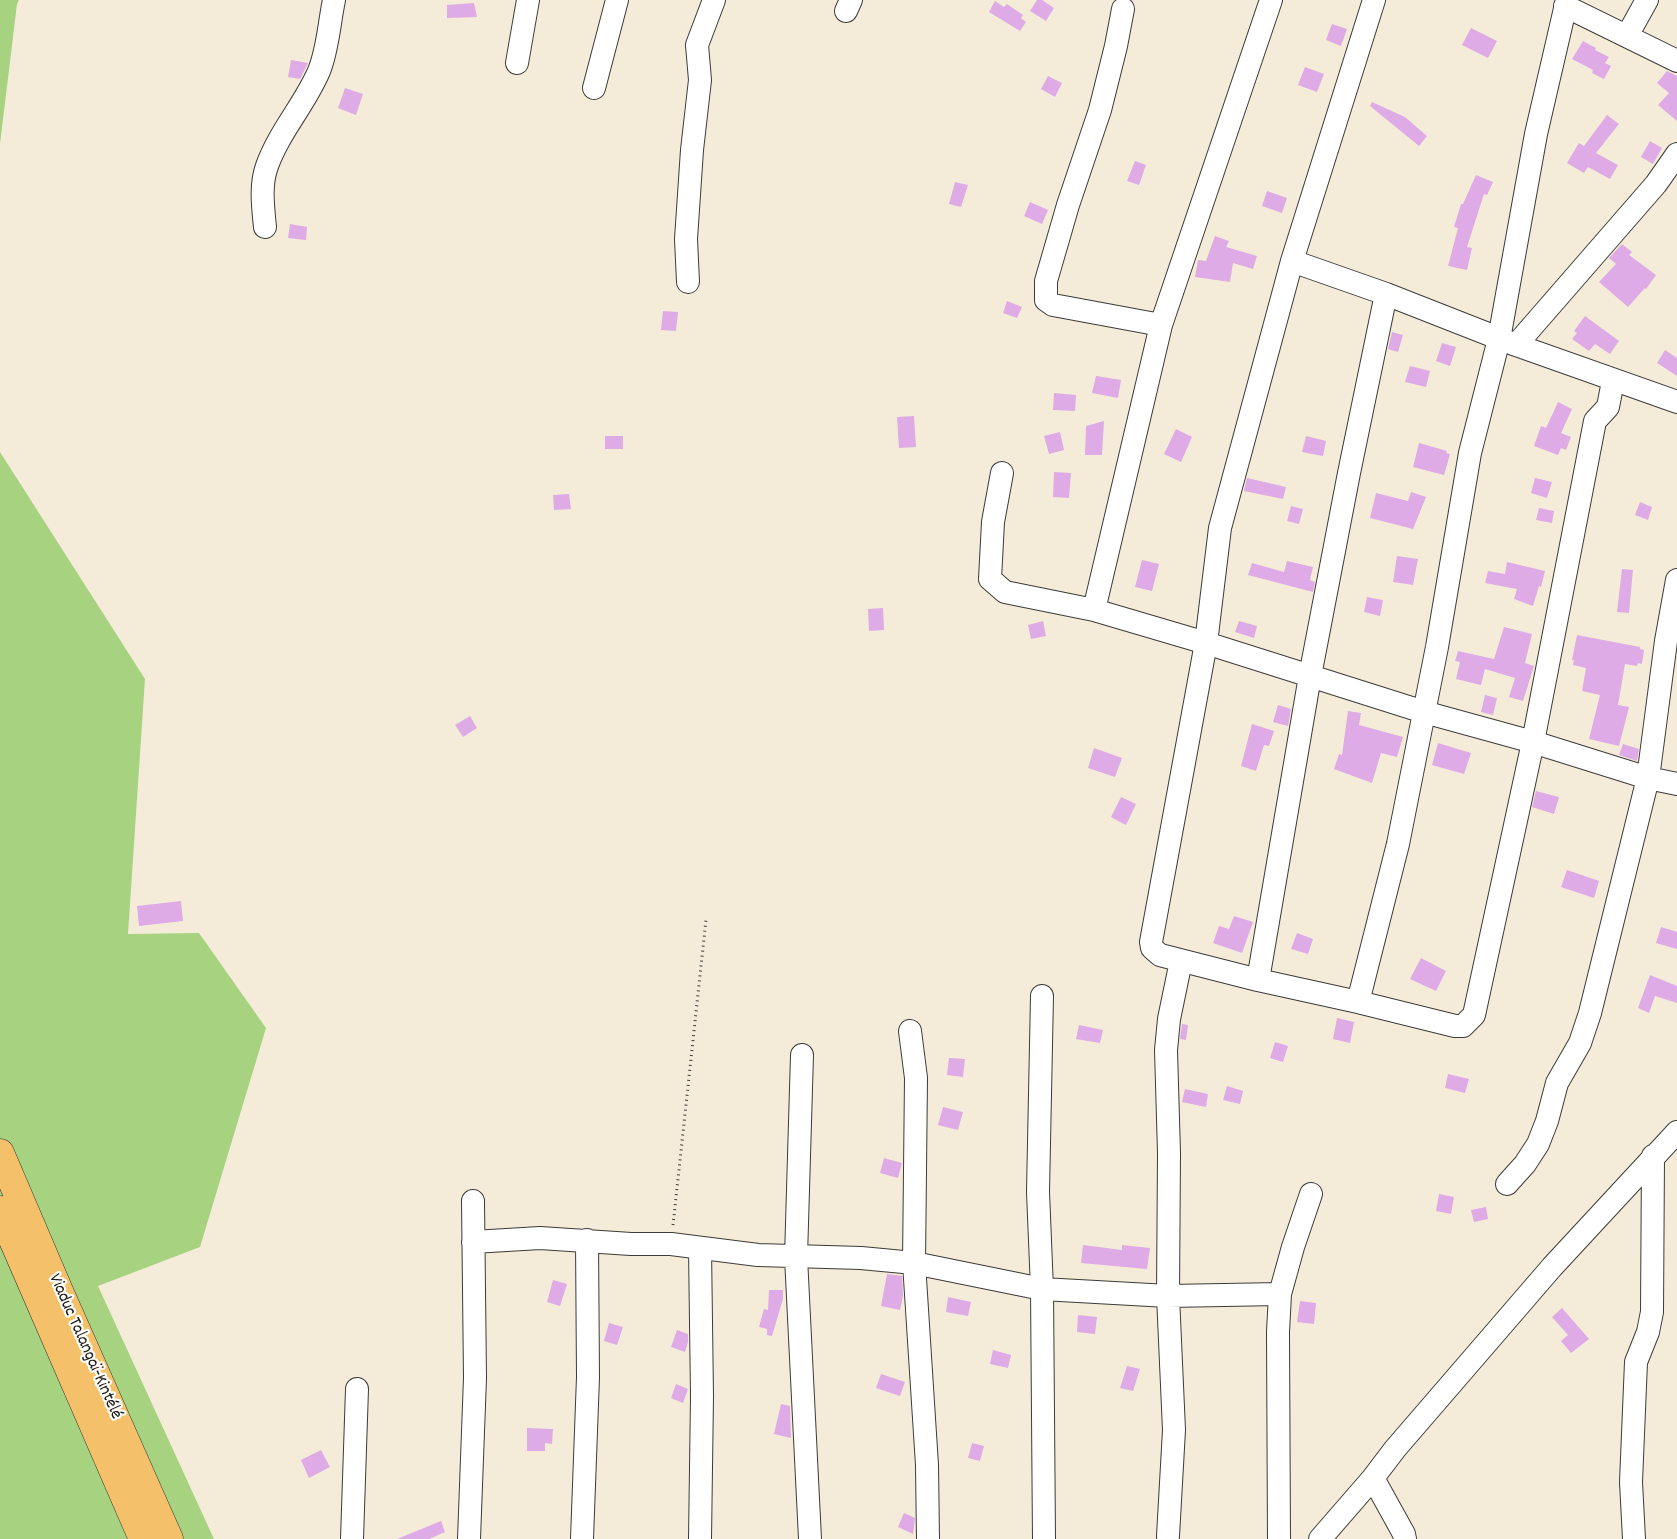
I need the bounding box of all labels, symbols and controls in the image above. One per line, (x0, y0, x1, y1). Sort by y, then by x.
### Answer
street label: Viaduc Talangaï-Kintélé (42, 1271, 126, 1423)

